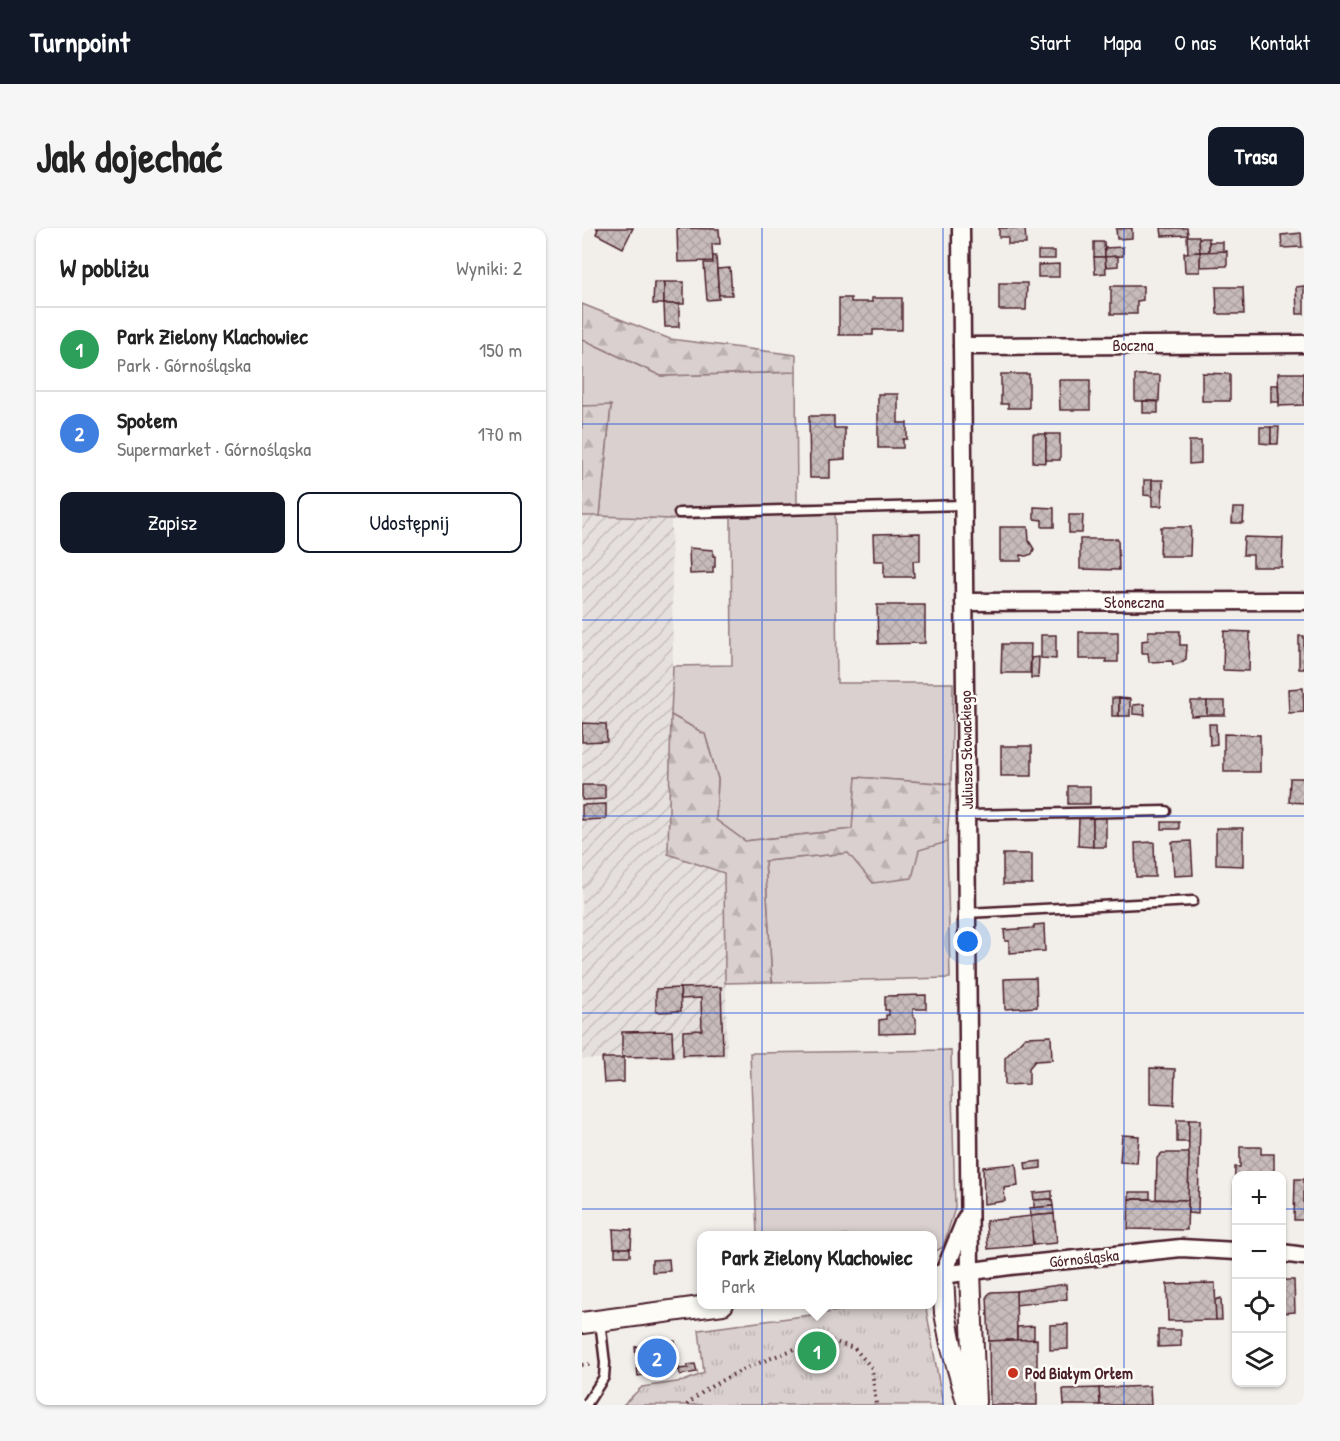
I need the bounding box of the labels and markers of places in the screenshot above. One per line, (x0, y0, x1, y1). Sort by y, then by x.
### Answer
pin: 1 (798, 1328, 836, 1374)
pin: 2 (638, 1336, 676, 1380)
place label: Pod Białym Orłem (1025, 1362, 1133, 1385)
marker: Pod Białym Orłem (1006, 1366, 1020, 1380)

